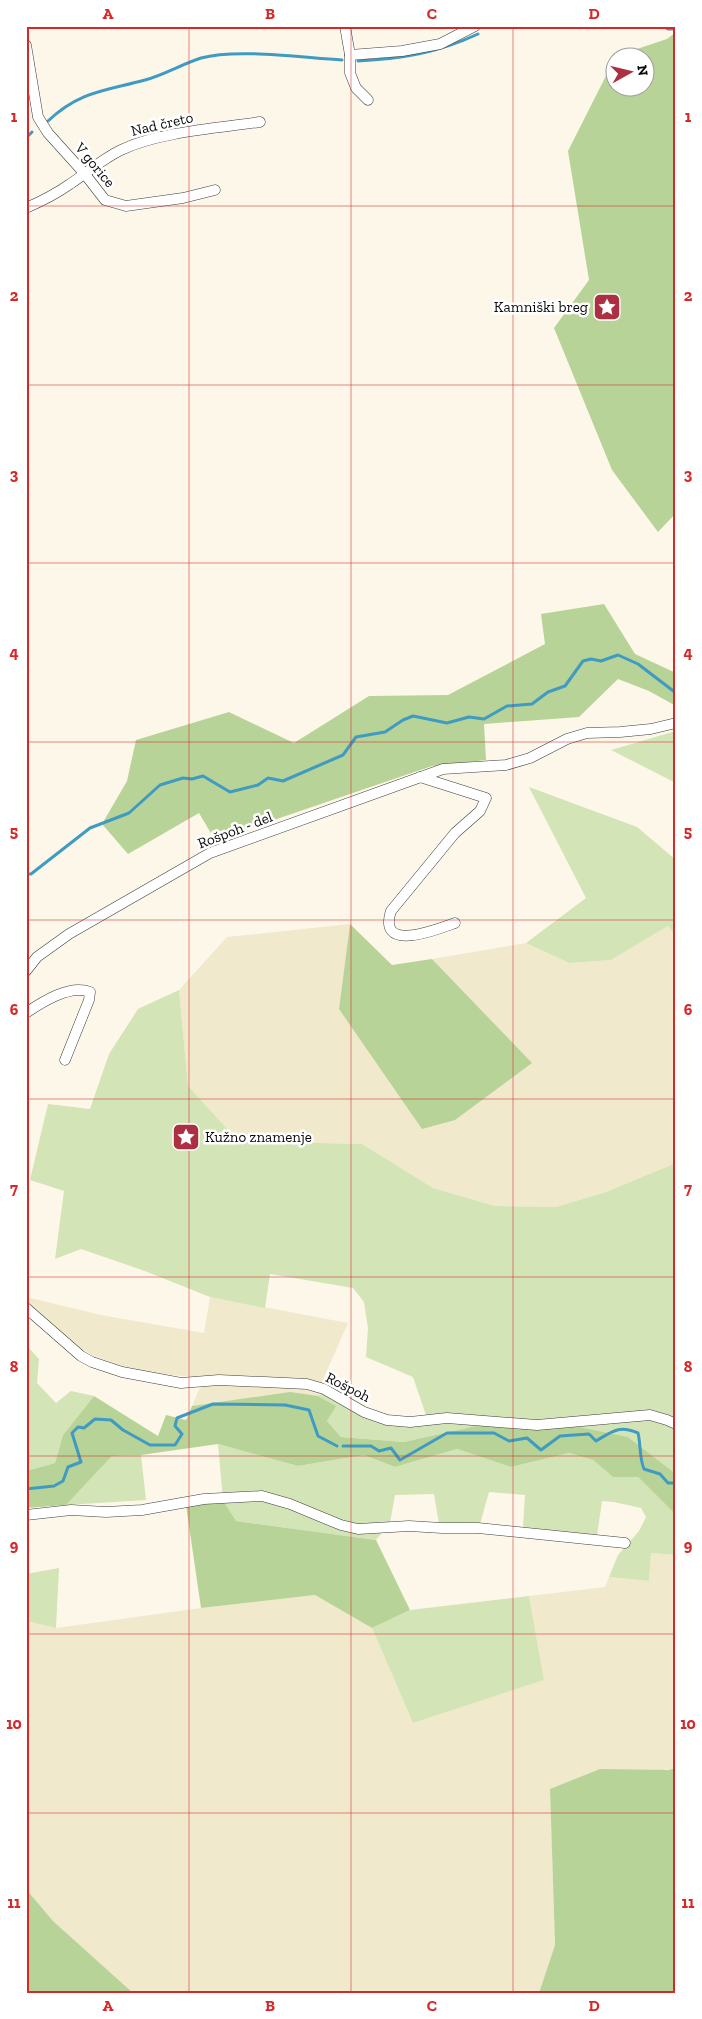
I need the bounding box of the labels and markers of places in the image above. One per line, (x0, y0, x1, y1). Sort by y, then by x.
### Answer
place icon: Kamniški breg (592, 292, 622, 322)
place label: Kamniški breg (494, 298, 588, 316)
place icon: Kužno znamenje (171, 1122, 201, 1152)
place label: Kužno znamenje (205, 1128, 312, 1146)

